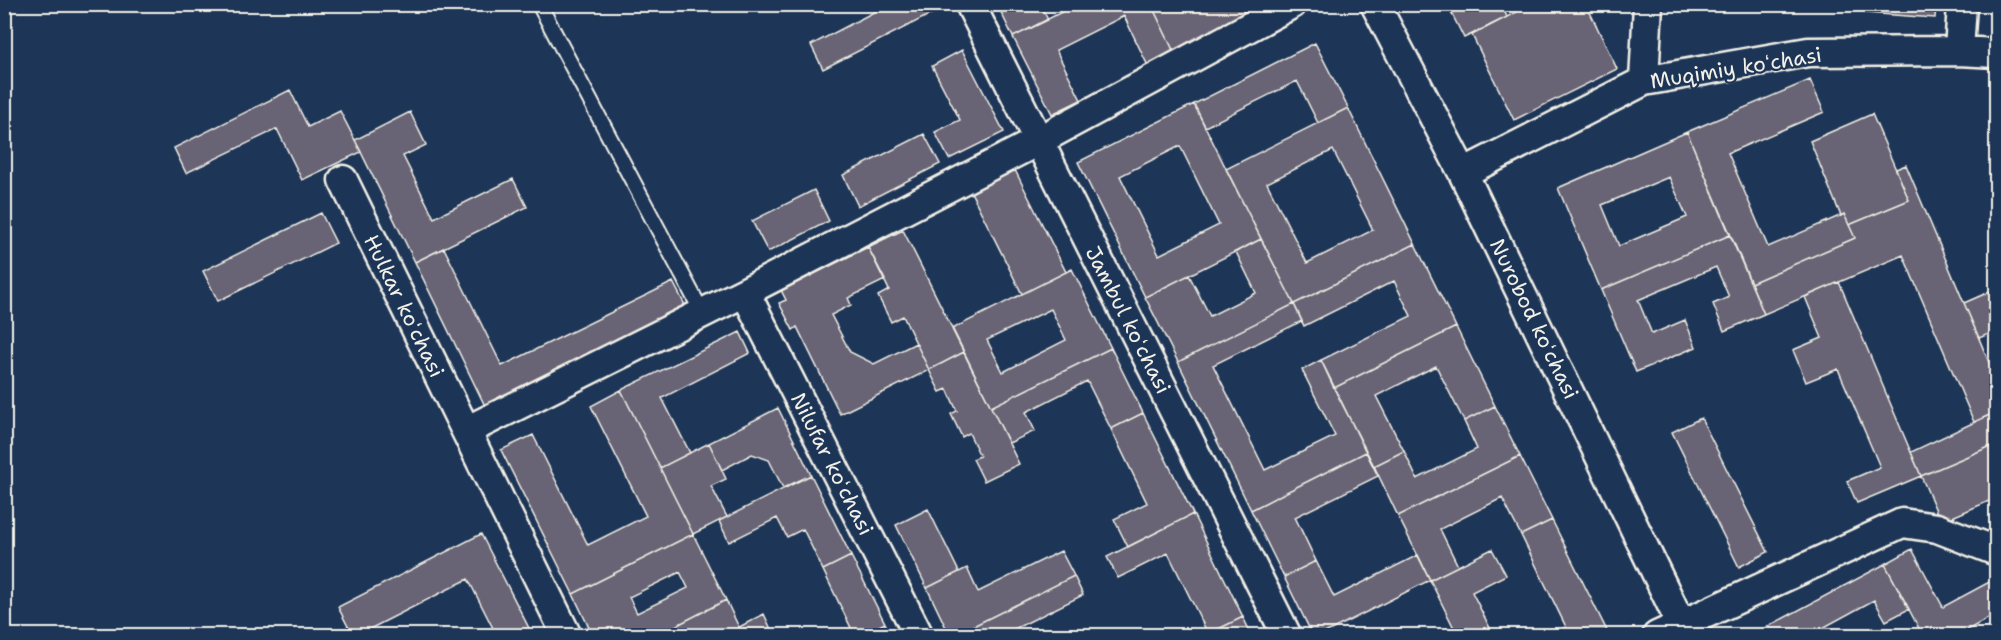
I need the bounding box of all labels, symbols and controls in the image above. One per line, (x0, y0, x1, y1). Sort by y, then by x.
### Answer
street label: Muqimiy koʻchasi (1648, 41, 1824, 95)
street label: Hulkar koʻchasi (357, 230, 451, 382)
street label: Nurobod koʻchasi (1483, 234, 1585, 404)
street label: Jambul koʻchasi (1079, 241, 1177, 399)
street label: Nilufar koʻchasi (784, 388, 880, 540)

